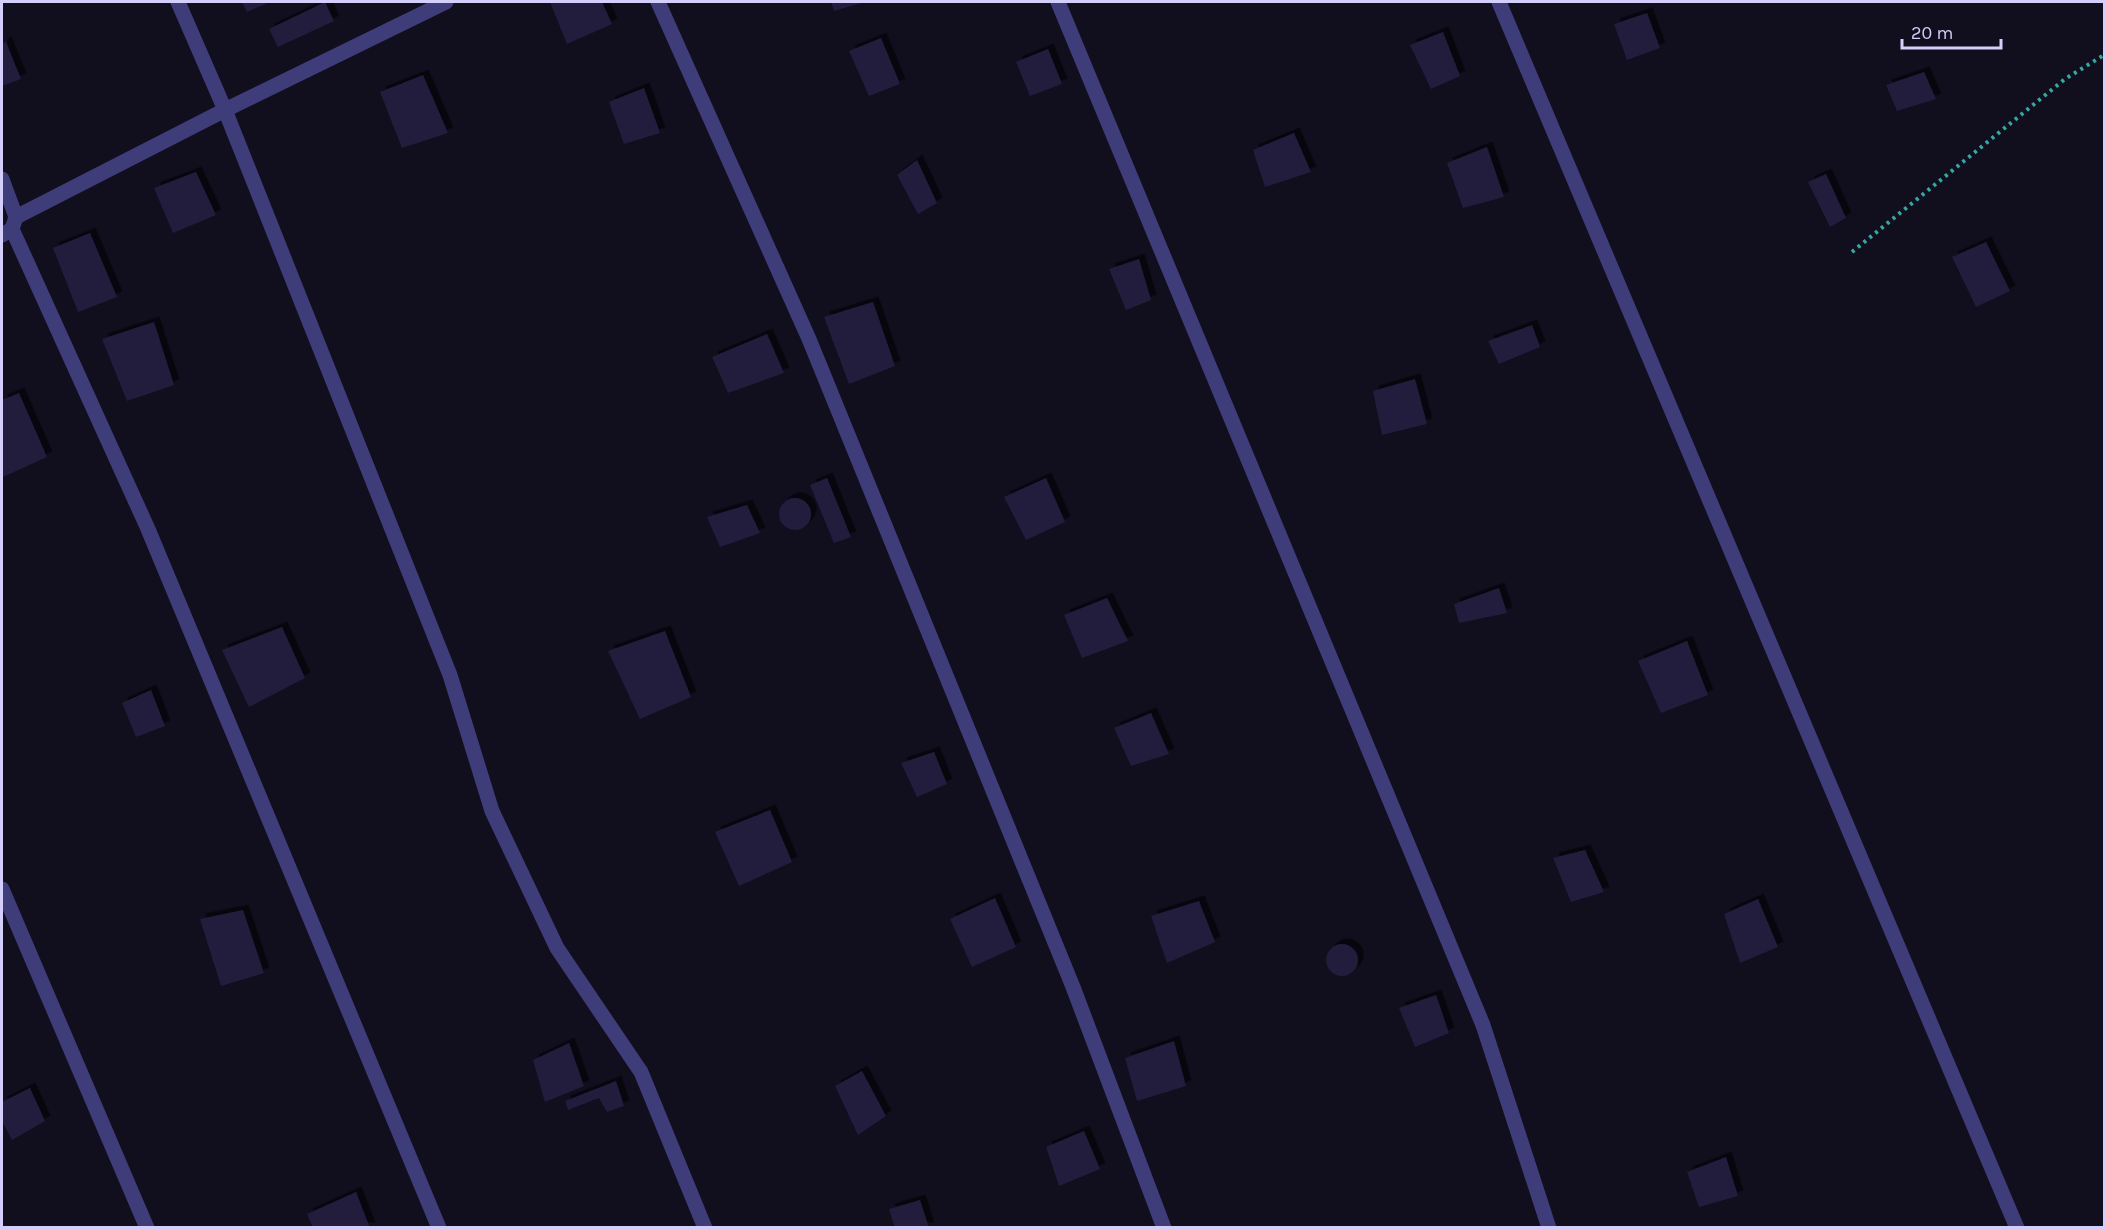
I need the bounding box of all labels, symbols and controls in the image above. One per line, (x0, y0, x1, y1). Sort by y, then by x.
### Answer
scale bar (1902, 12, 2001, 50)
text: 20 m (1911, 22, 1953, 44)

